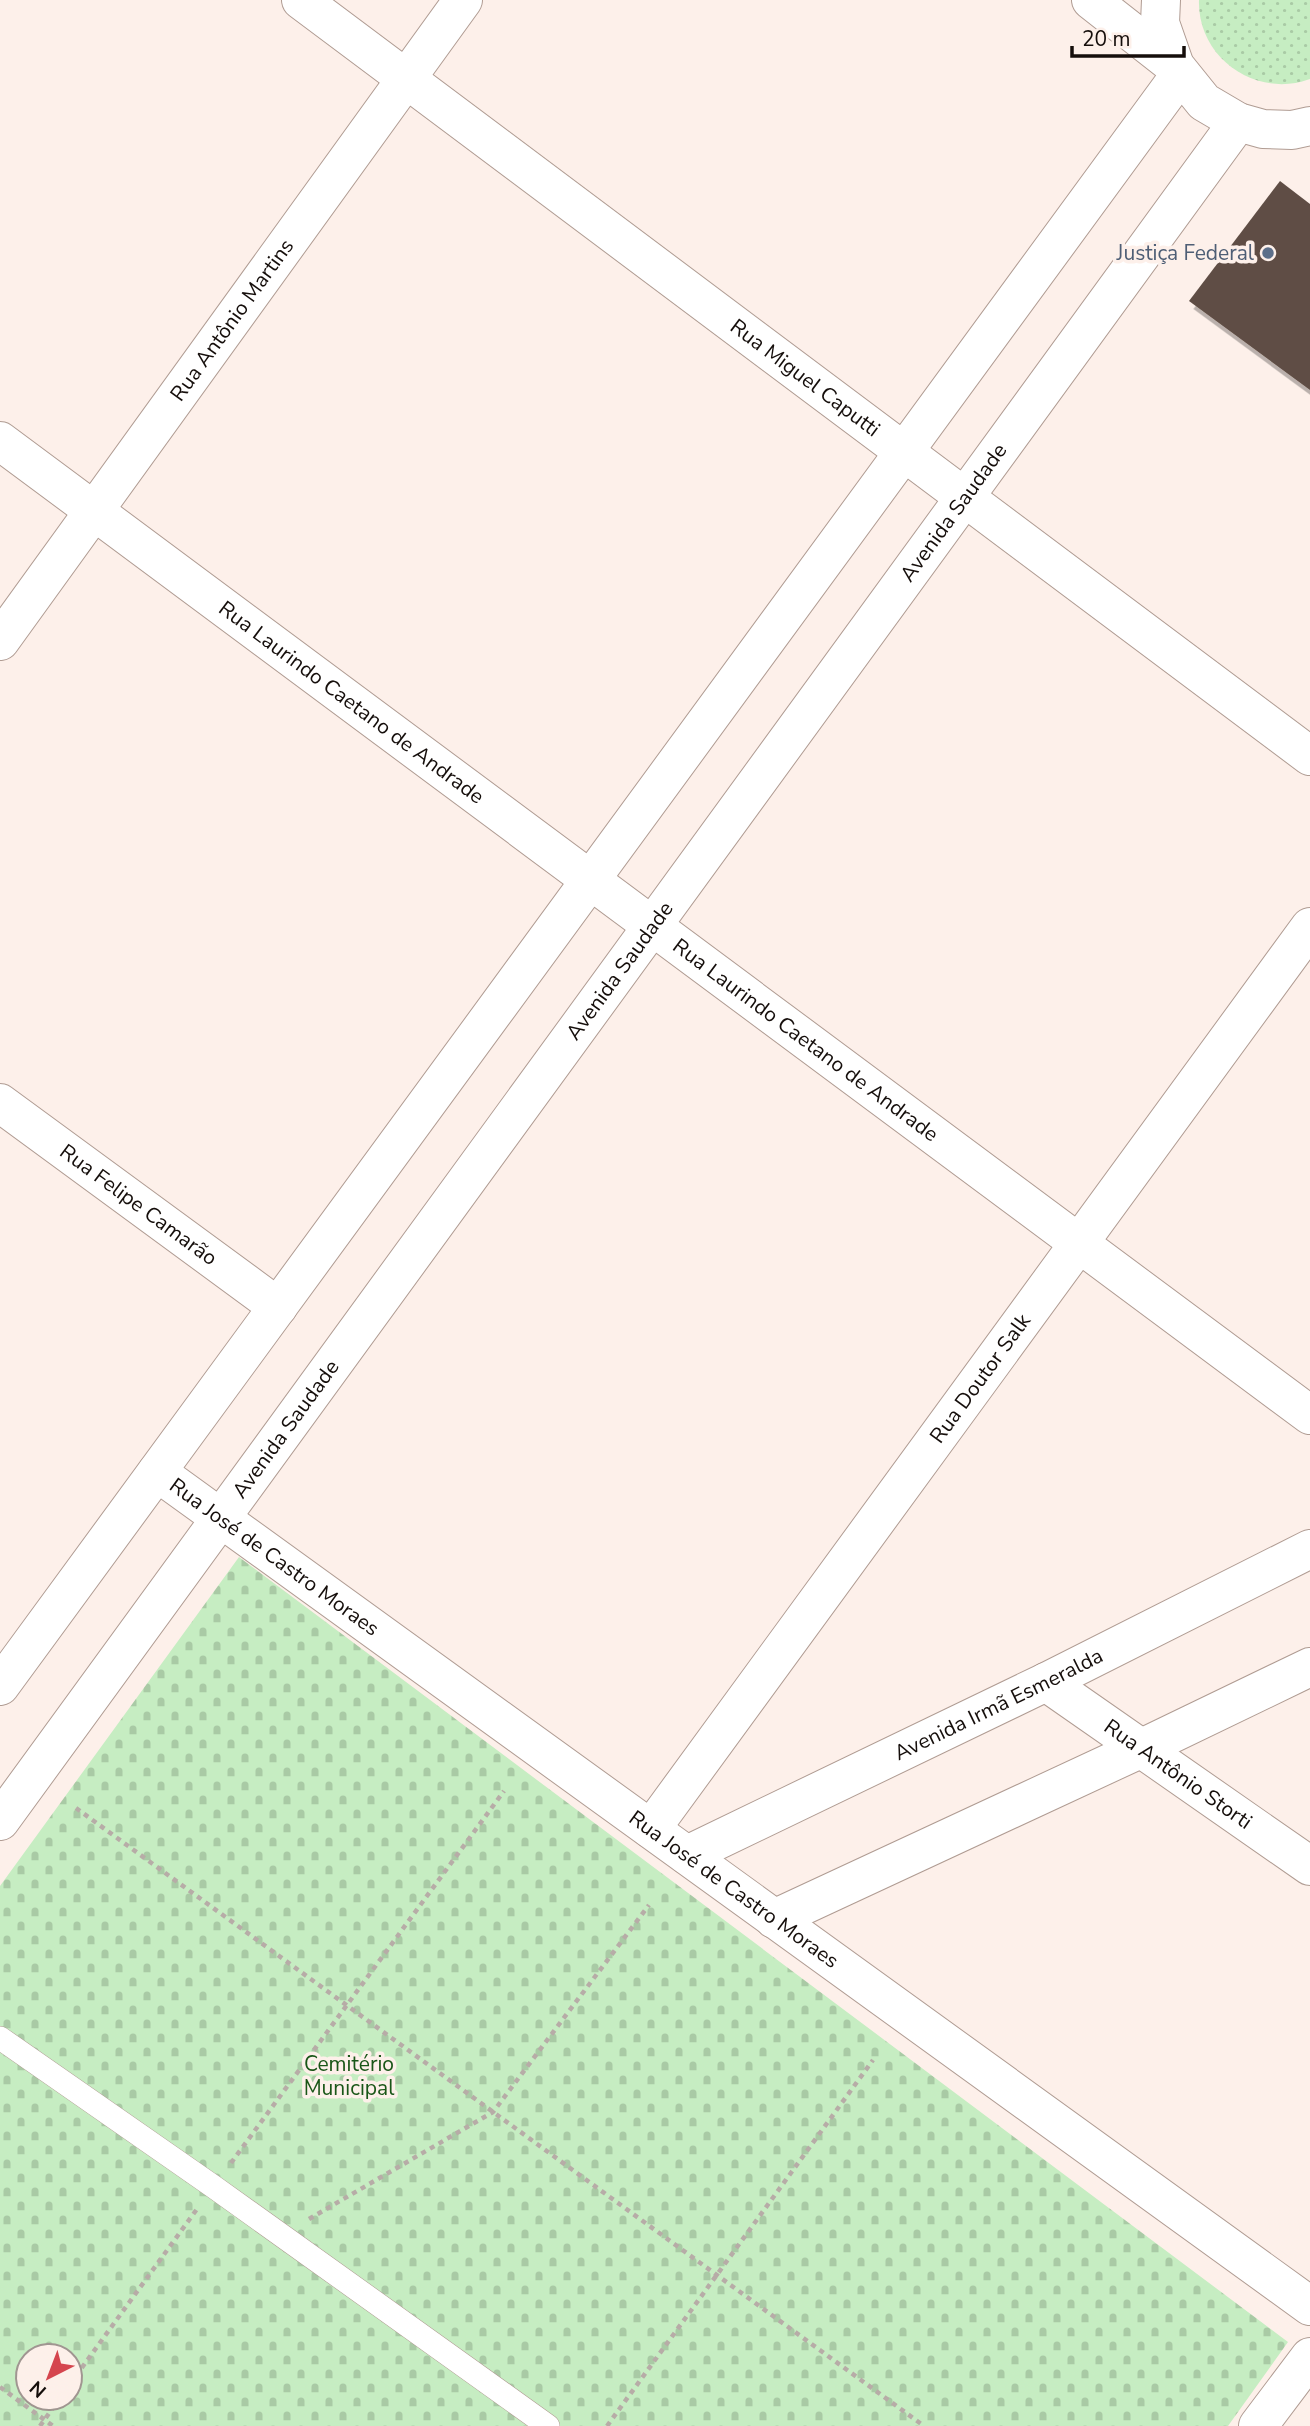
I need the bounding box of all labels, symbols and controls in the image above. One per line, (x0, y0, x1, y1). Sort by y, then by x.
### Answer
scale bar (1072, 14, 1184, 58)
text: 20 m (1082, 25, 1131, 53)
street label: Rua Antônio Martins (164, 233, 300, 407)
place label: Justiça Federal (1116, 239, 1255, 267)
marker: Justiça Federal (1260, 245, 1276, 261)
street label: Rua Miguel Caputti (725, 312, 886, 443)
street label: Avenida Saudade (894, 438, 1013, 587)
street label: Rua Laurindo Caetano de Andrade (213, 594, 490, 810)
street label: Avenida Saudade (560, 896, 679, 1046)
street label: Rua Laurindo Caetano de Andrade (667, 932, 944, 1148)
street label: Rua Felipe Camarão (54, 1138, 223, 1272)
street label: Rua Doutor Salk (923, 1308, 1037, 1449)
street label: Avenida Saudade (226, 1354, 345, 1504)
street label: Rua José de Castro Moraes (164, 1472, 385, 1642)
street label: Avenida Irmã Esmeralda (889, 1642, 1108, 1767)
street label: Rua Antônio Storti (1098, 1713, 1258, 1835)
street label: Rua José de Castro Moraes (623, 1804, 844, 1975)
park label: Cemitério Municipal (304, 2050, 395, 2102)
north arrow (14, 2342, 84, 2412)
text: N (24, 2374, 52, 2403)

